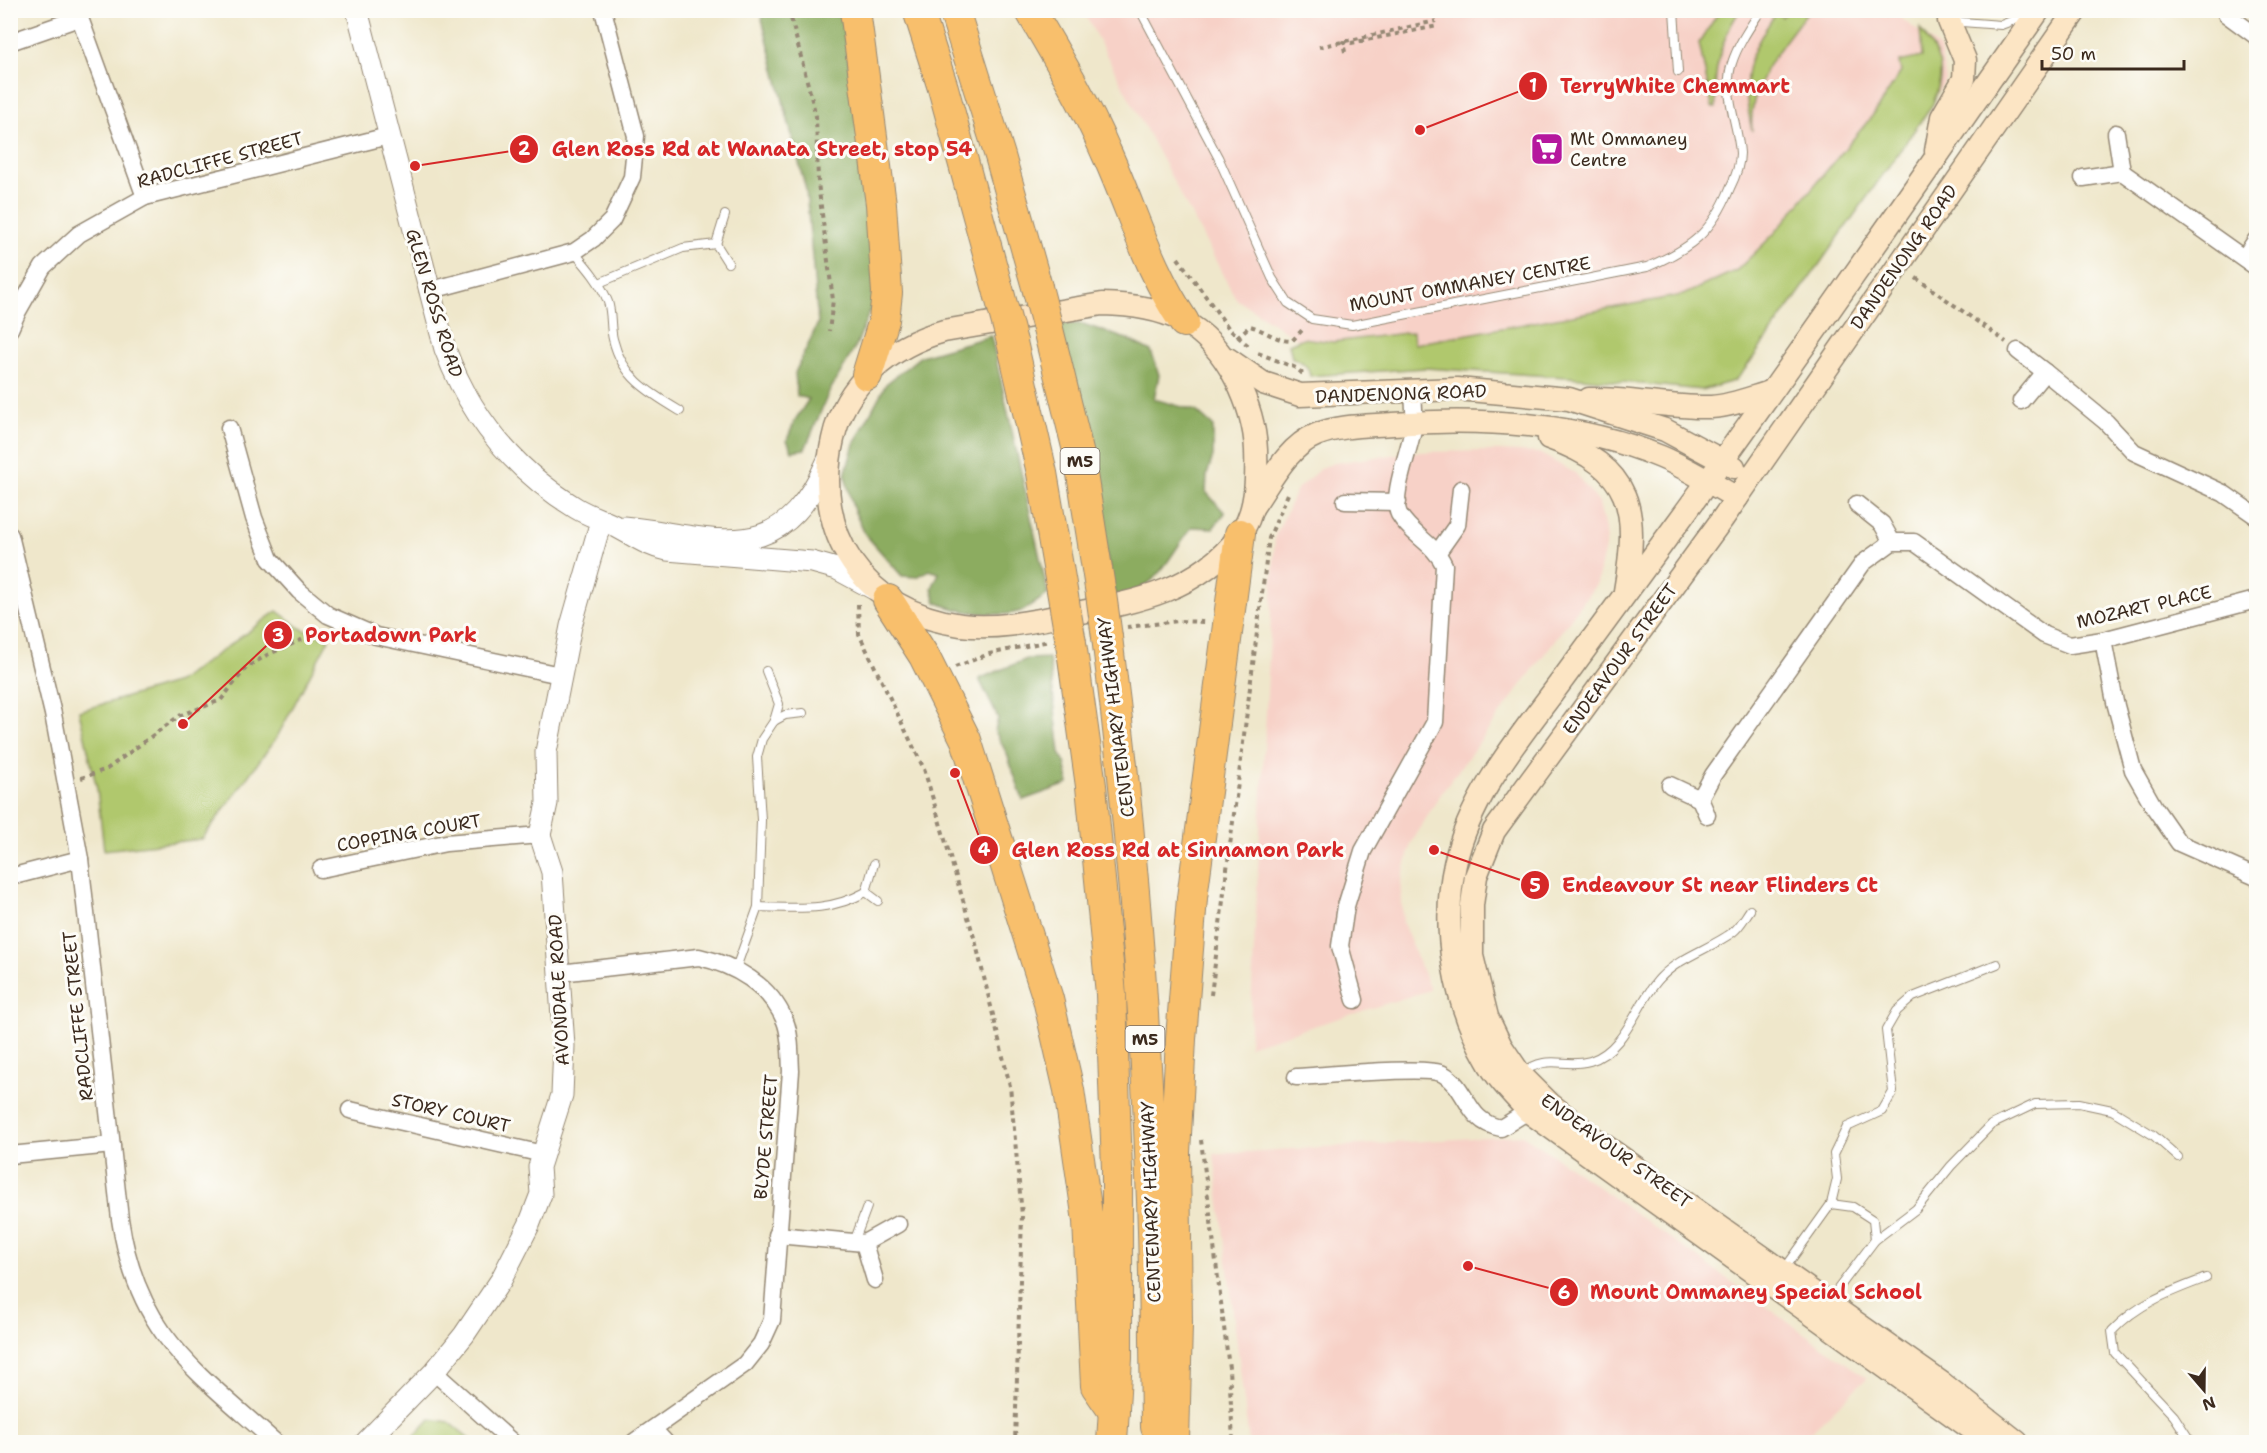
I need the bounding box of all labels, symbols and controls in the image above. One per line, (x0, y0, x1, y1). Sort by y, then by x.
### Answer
scale bar (2042, 33, 2184, 71)
text: 50 m (2051, 42, 2096, 66)
callout: TerryWhite Chemmart (1518, 67, 1802, 105)
text: TerryWhite Chemmart (1560, 73, 1790, 99)
text: 1 (1529, 74, 1537, 98)
street label: RADCLIFFE STREET (134, 126, 306, 194)
place label: Mt Ommaney Centre (1570, 127, 1688, 172)
callout: Glen Ross Rd at Wanata Street, stop 54 (509, 130, 984, 168)
supermarket icon: Mt Ommaney Centre (1529, 131, 1565, 167)
text: Glen Ross Rd at Wanata Street, stop 54 (552, 136, 972, 162)
text: 2 (518, 137, 531, 161)
street label: DANDENONG ROAD (1845, 180, 1963, 334)
street label: GLEN ROSS ROAD (400, 226, 468, 380)
street label: MOUNT OMMANEY CENTRE (1348, 251, 1592, 317)
street label: DANDENONG ROAD (1315, 379, 1487, 409)
road number: M5 (1060, 448, 1100, 474)
street label: ENDEAVOUR STREET (1557, 579, 1683, 739)
street label: MOZART PLACE (2074, 580, 2214, 634)
street label: CENTENARY HIGHWAY (1092, 615, 1140, 819)
callout: Portadown Park (263, 616, 488, 654)
text: Portadown Park (305, 622, 477, 648)
text: 3 (272, 624, 284, 648)
street label: COPPING COURT (335, 808, 483, 858)
callout: Glen Ross Rd at Sinnamon Park (969, 831, 1356, 869)
text: Glen Ross Rd at Sinnamon Park (1012, 837, 1344, 863)
text: 4 (978, 838, 991, 862)
callout: Endeavour St near Flinders Ct (1520, 866, 1890, 904)
text: Endeavour St near Flinders Ct (1562, 872, 1878, 898)
text: 5 (1529, 874, 1541, 898)
street label: AVONDALE ROAD (543, 914, 575, 1066)
street label: RADCLIFFE STREET (57, 930, 99, 1102)
road number: M5 (1126, 1026, 1164, 1052)
street label: BLYDE STREET (749, 1073, 783, 1201)
street label: STORY COURT (389, 1088, 513, 1138)
street label: ENDEAVOUR STREET (1536, 1088, 1696, 1214)
street label: CENTENARY HIGHWAY (1135, 1101, 1167, 1303)
callout: Mount Ommaney Special School (1549, 1273, 1934, 1311)
text: Mount Ommaney Special School (1590, 1279, 1922, 1305)
text: 6 (1558, 1281, 1570, 1305)
north arrow (2174, 1360, 2234, 1420)
text: N (2199, 1392, 2219, 1416)

